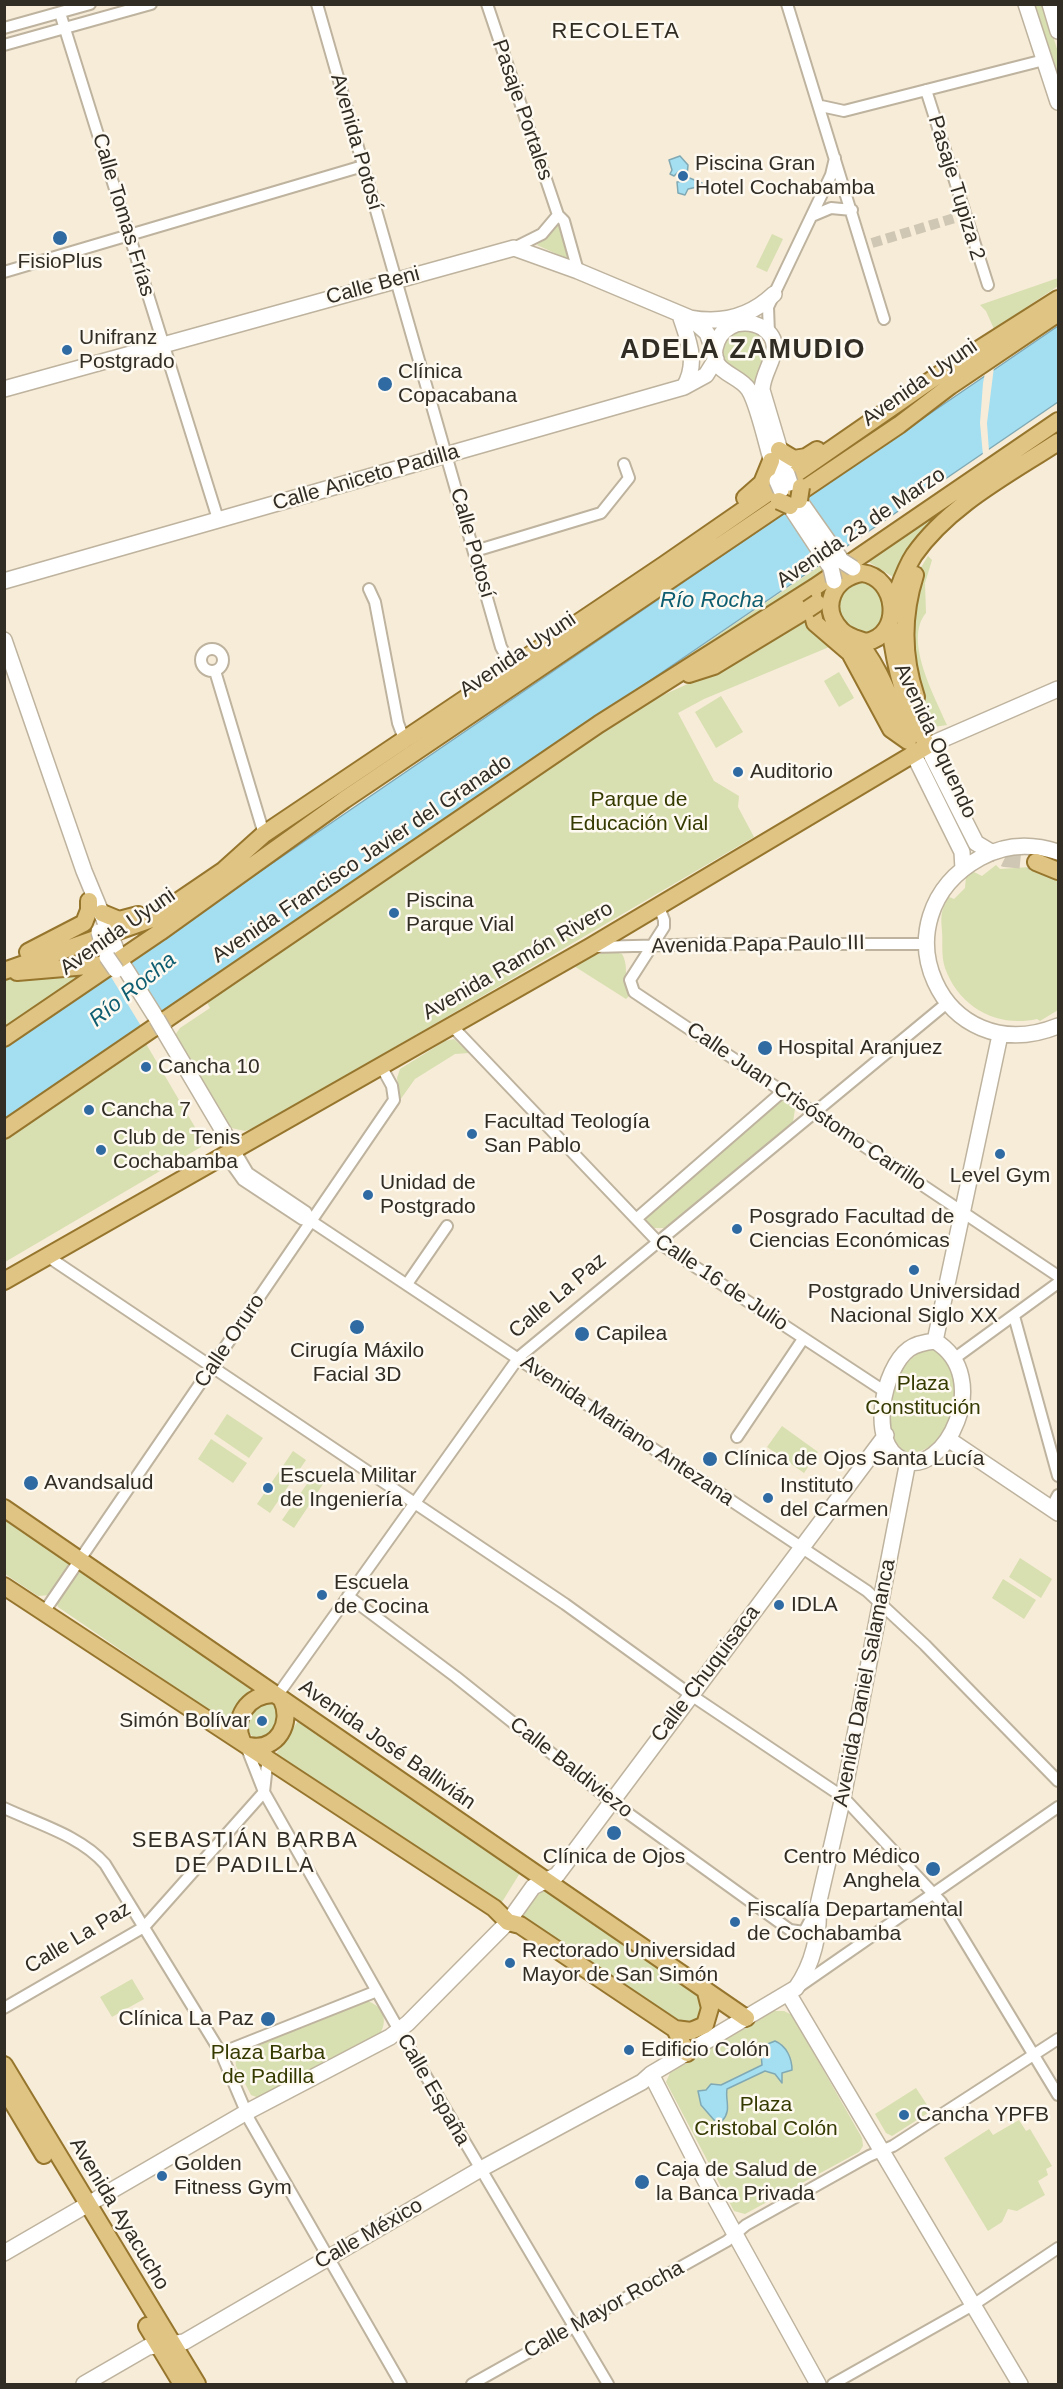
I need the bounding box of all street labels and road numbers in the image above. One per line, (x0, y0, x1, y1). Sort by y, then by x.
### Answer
street label: Pasaje Portales (486, 36, 558, 184)
street label: Avenida Potosí (324, 71, 388, 213)
street label: Pasaje Tupiza 2 (922, 113, 990, 263)
street label: Calle Tomas Frías (86, 130, 160, 300)
street label: Calle Beni (324, 261, 422, 311)
street label: Avenida Uyuni (857, 334, 983, 432)
street label: Calle Aniceto Padilla (270, 439, 462, 517)
street label: Avenida 23 de Marzo (772, 462, 950, 594)
street label: Calle Potosí (444, 485, 500, 601)
street label: Avenida Uyuni (455, 607, 581, 703)
street label: Avenida Oquendo (888, 660, 982, 822)
street label: Avenida Francisco Javier del Granado (208, 749, 516, 969)
street label: Avenida Uyuni (55, 883, 181, 981)
street label: Avenida Ramón Rivero (418, 896, 618, 1026)
street label: Avenida Papa Paulo III (651, 931, 865, 959)
street label: Calle Juan Crisóstomo Carrillo (681, 1017, 931, 1197)
street label: Calle 16 de Julio (650, 1229, 792, 1337)
street label: Calle La Paz (504, 1248, 612, 1344)
street label: Calle Oruro (190, 1289, 270, 1393)
street label: Avenida Mariano Antezana (516, 1350, 738, 1512)
street label: Avenida Daniel Salamanca (829, 1557, 901, 1809)
street label: Calle Chuquisaca (646, 1601, 766, 1747)
street label: Avenida José Ballivián (294, 1675, 480, 1815)
street label: Calle Baldiviezo (504, 1712, 638, 1824)
street label: Calle La Paz (20, 1897, 136, 1979)
street label: Calle España (391, 2030, 475, 2150)
street label: Avenida Ayacucho (64, 2133, 174, 2295)
street label: Calle México (311, 2193, 427, 2275)
street label: Calle Mayor Rocha (520, 2256, 688, 2364)

